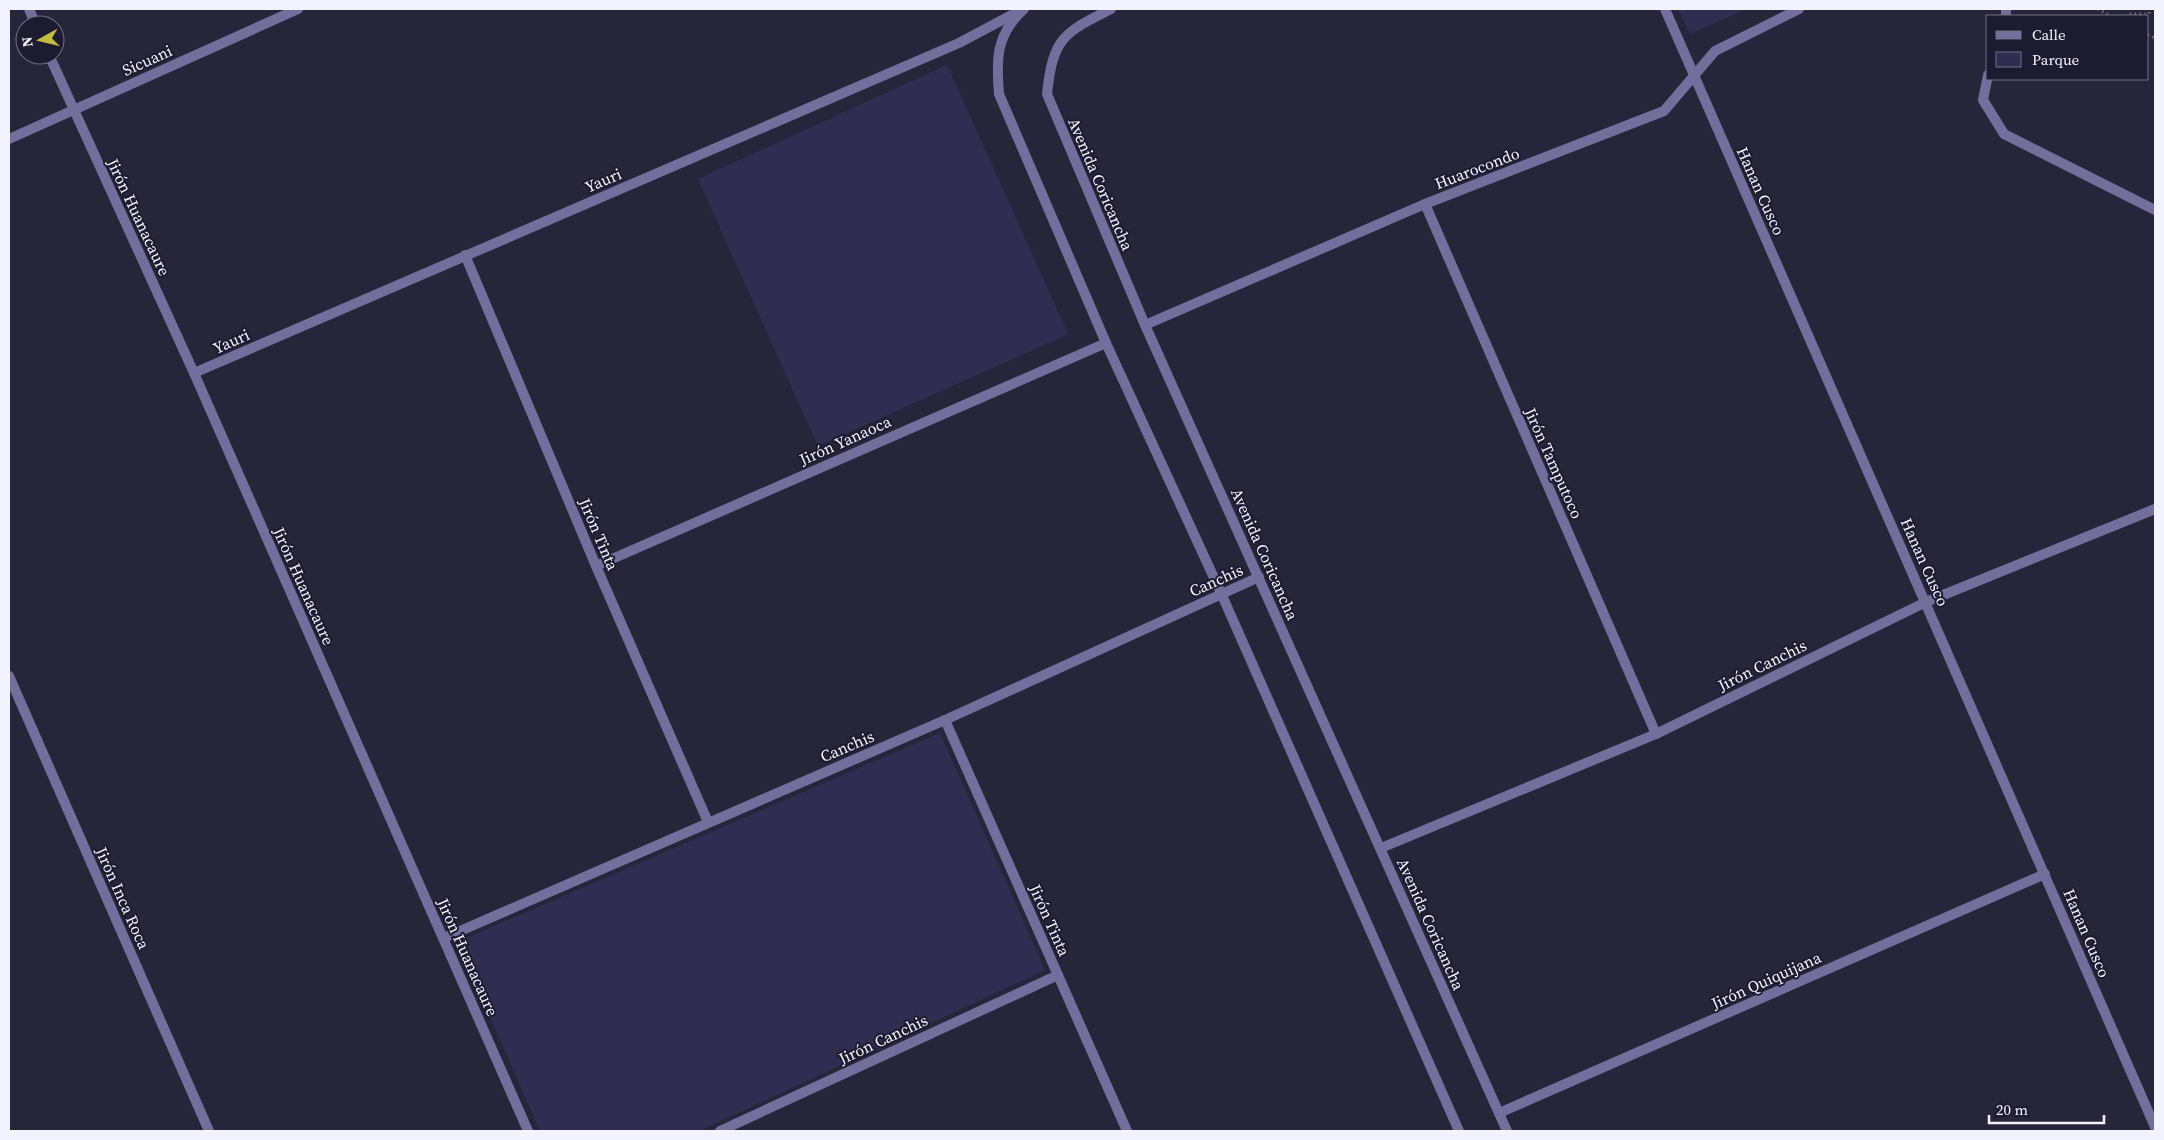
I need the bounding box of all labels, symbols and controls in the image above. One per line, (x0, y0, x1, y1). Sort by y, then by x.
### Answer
north arrow (15, 15, 65, 65)
legend (1986, 15, 2149, 80)
text: Calle (2032, 24, 2066, 45)
text: N (17, 35, 38, 48)
street label: Sicuani (118, 39, 176, 81)
text: Parque (2032, 49, 2080, 70)
street label: Avenida Coricancha (1063, 114, 1139, 255)
street label: Huarocondo (1431, 142, 1523, 194)
street label: Hanan Cusco (1732, 143, 1790, 239)
street label: Jirón Huanacaure (102, 154, 176, 279)
street label: Yauri (581, 162, 625, 198)
street label: Yauri (209, 323, 253, 359)
street label: Jirón Tamputoco (1519, 403, 1588, 522)
street label: Jirón Yanaoca (795, 410, 895, 470)
street label: Avenida Coricancha (1226, 485, 1304, 624)
street label: Jirón Tinta (574, 494, 624, 574)
street label: Hanan Cusco (1896, 514, 1954, 610)
street label: Jirón Huanacaure (268, 523, 340, 648)
street label: Canchis (1186, 558, 1246, 602)
street label: Jirón Canchis (1713, 634, 1810, 696)
street label: Canchis (817, 725, 877, 767)
street label: Jirón Inca Roca (90, 842, 156, 953)
street label: Avenida Coricancha (1392, 855, 1470, 994)
street label: Jirón Tinta (1024, 880, 1076, 960)
street label: Hanan Cusco (2058, 885, 2116, 981)
street label: Jirón Huanacaure (432, 894, 504, 1019)
street label: Jirón Quiquijana (1707, 946, 1825, 1014)
street label: Jirón Canchis (834, 1009, 931, 1070)
scale bar (1989, 1092, 2104, 1124)
text: 20 m (1996, 1099, 2028, 1120)

